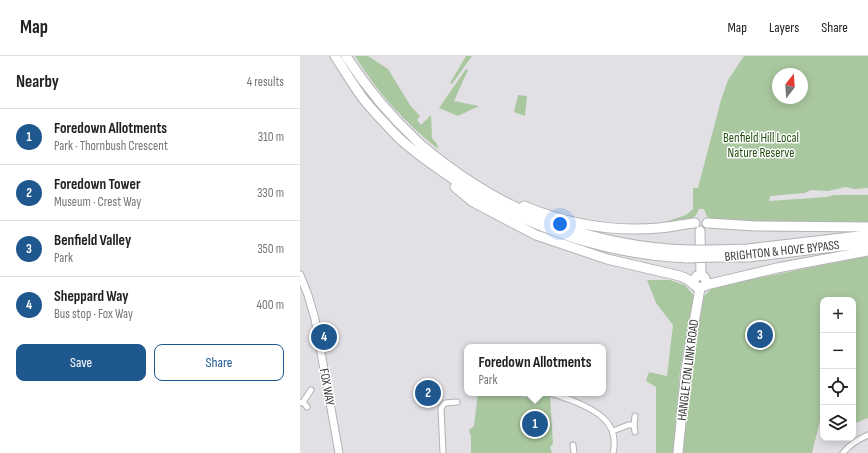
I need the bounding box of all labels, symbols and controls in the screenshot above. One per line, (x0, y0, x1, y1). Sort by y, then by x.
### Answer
text: Map (20, 16, 48, 39)
text: Map (727, 19, 747, 36)
text: Layers (769, 19, 799, 36)
text: Share (821, 19, 848, 36)
north arrow (772, 68, 808, 104)
text: Nearby (16, 72, 59, 92)
text: 4 results (247, 74, 284, 90)
text: Foredown Allotments (54, 119, 167, 138)
text: 1 (26, 129, 32, 145)
text: 310 m (258, 129, 284, 145)
park label: Benfield Hill Local Nature Reserve (723, 130, 799, 161)
text: Park · Thornbush Crescent (54, 138, 168, 154)
text: Foredown Tower (54, 175, 141, 194)
text: 2 (26, 185, 32, 201)
text: 330 m (257, 185, 284, 201)
text: Museum · Crest Way (54, 194, 141, 210)
your location (550, 214, 570, 234)
text: Benfield Valley (54, 231, 131, 250)
street label: BRIGHTON & HOVE BYPASS (724, 237, 841, 265)
text: 3 (26, 241, 32, 257)
text: 350 m (257, 241, 284, 257)
text: Park (54, 250, 73, 266)
text: Sheppard Way (54, 287, 129, 306)
text: 4 (26, 297, 32, 313)
text: 400 m (257, 297, 284, 313)
map controls (820, 297, 856, 441)
button: + (820, 297, 856, 333)
text: Bus stop · Fox Way (54, 306, 133, 322)
street label: HANGLETON LINK ROAD (674, 318, 702, 422)
pin: 3 (747, 320, 773, 350)
pin: 4 (311, 322, 337, 352)
button: − (820, 333, 856, 369)
button: Save (16, 344, 146, 381)
button: Share (154, 344, 284, 381)
popup (464, 344, 606, 396)
text: Foredown Allotments (478, 353, 592, 372)
street label: FOX WAY (316, 367, 338, 407)
button: locate (820, 369, 856, 405)
text: Park (478, 372, 497, 388)
pin: 2 (415, 378, 441, 408)
button: layers (820, 405, 856, 441)
pin: 1 (522, 409, 548, 439)

